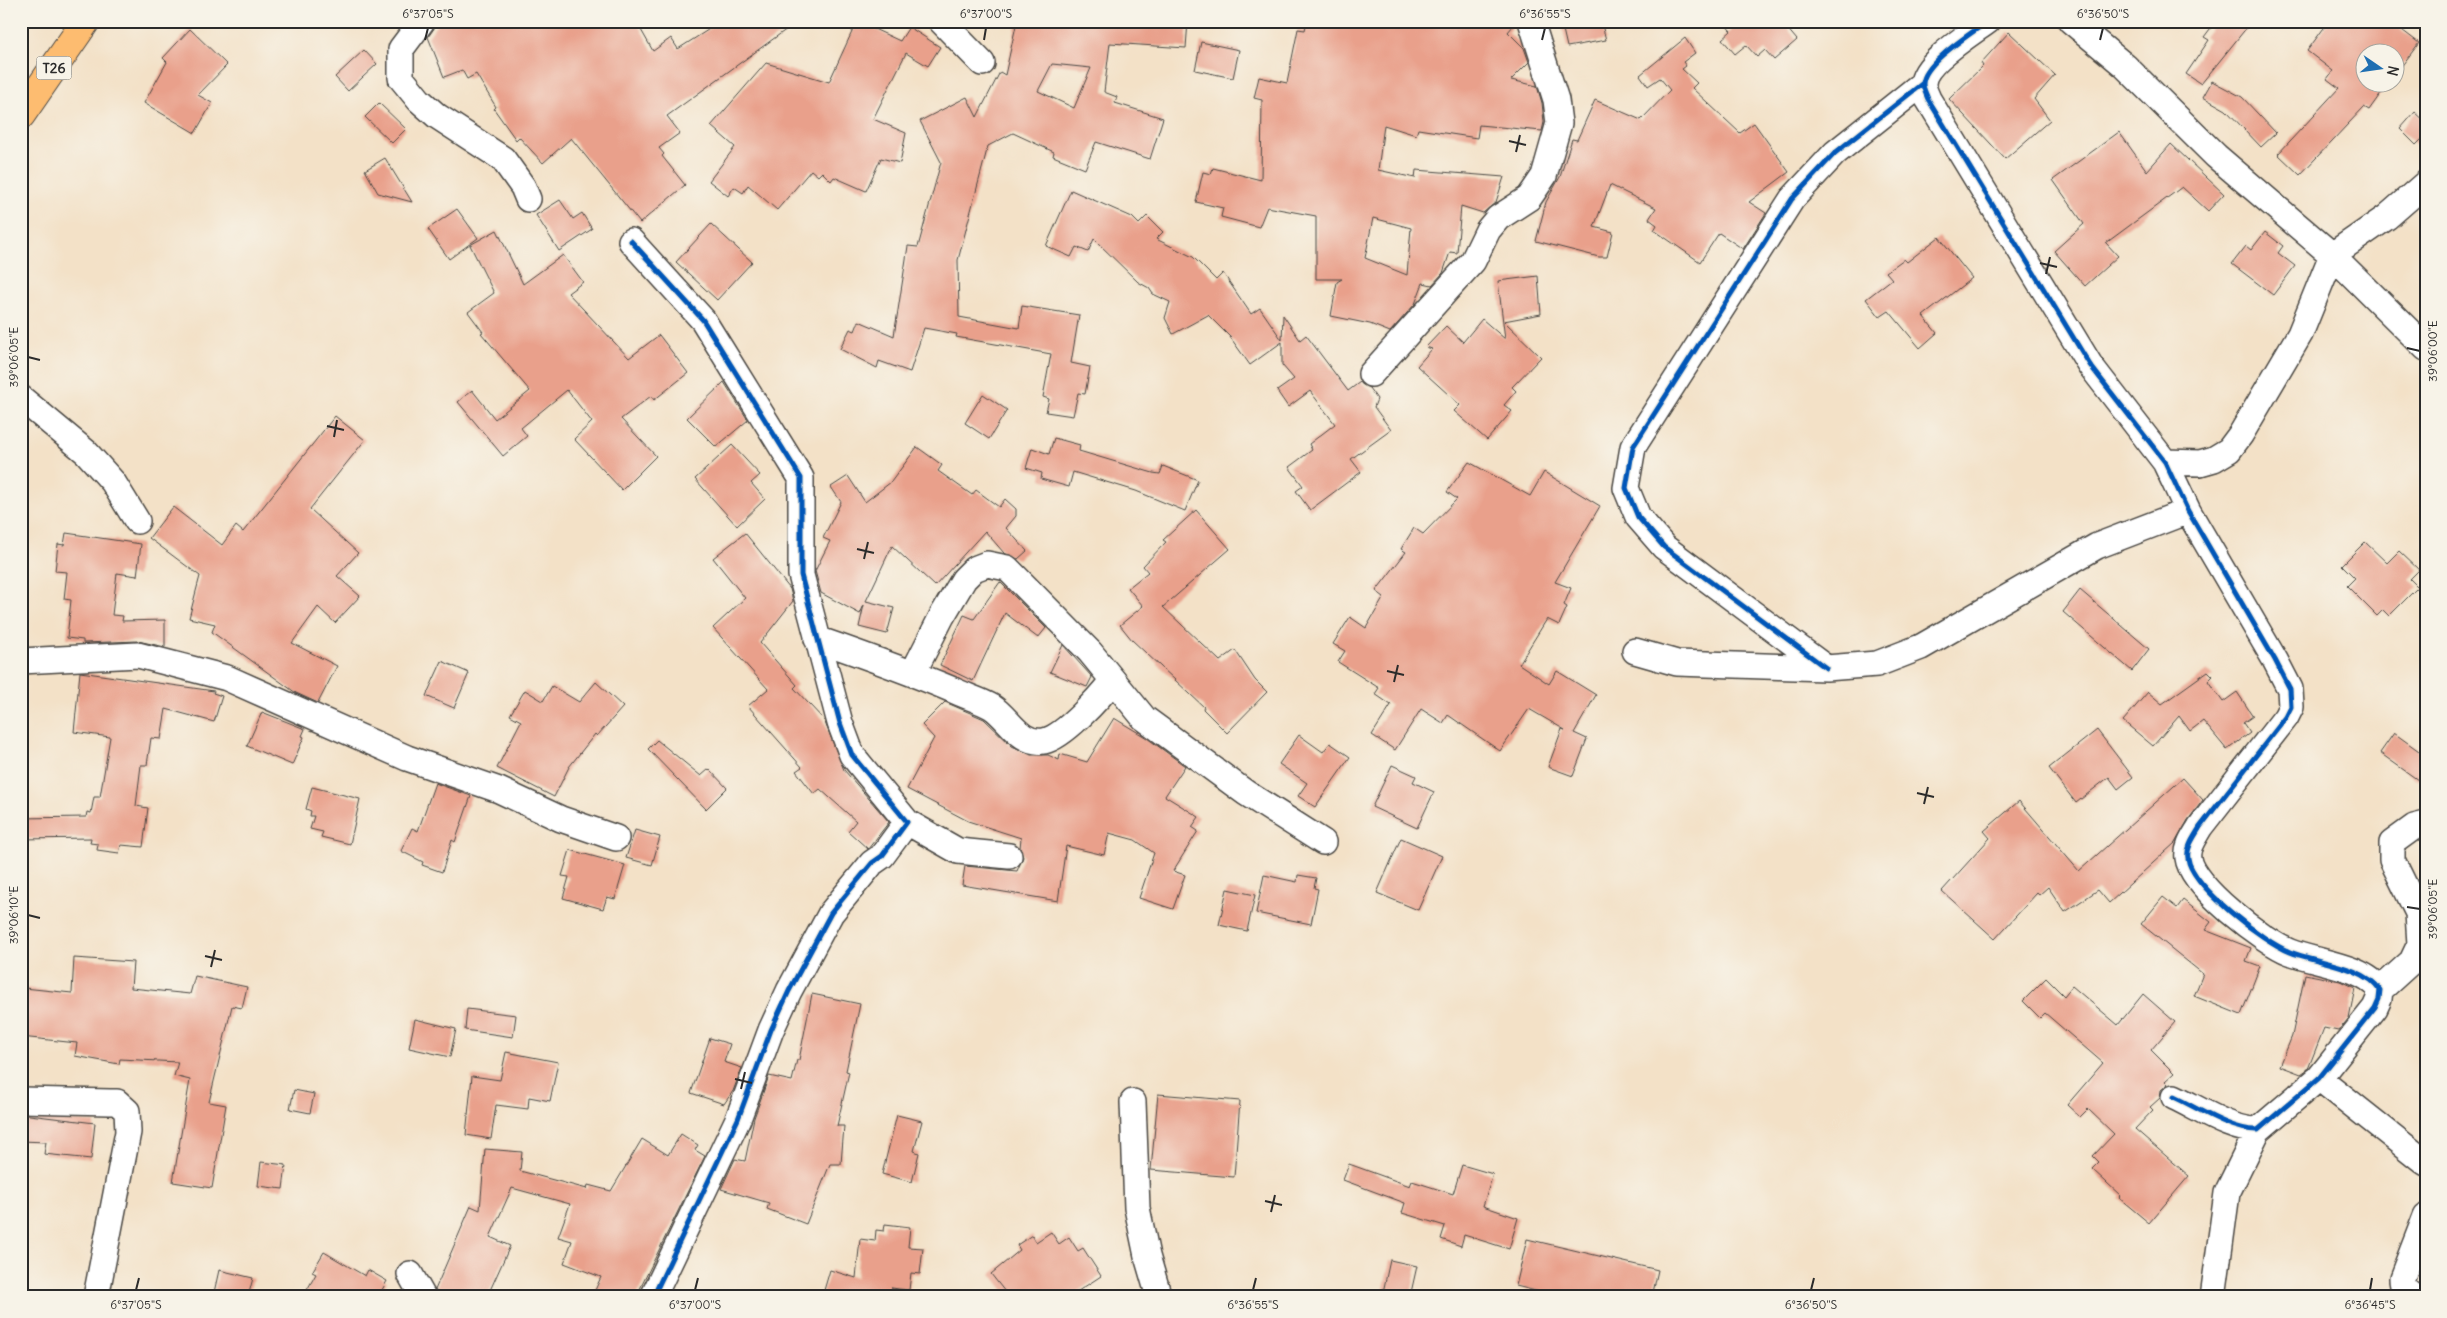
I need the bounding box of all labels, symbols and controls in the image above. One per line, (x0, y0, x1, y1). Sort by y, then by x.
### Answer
text: 6°37'05"S (402, 6, 454, 21)
text: 6°37'00"S (960, 6, 1013, 21)
text: 6°36'55"S (1519, 6, 1571, 21)
text: 6°36'50"S (2077, 6, 2130, 21)
north arrow (2354, 42, 2404, 92)
road number: T26 (36, 56, 72, 80)
text: N (2383, 64, 2403, 78)
text: 39°06'00"E (2425, 320, 2440, 382)
text: 39°06'05"E (6, 327, 21, 387)
text: 39°06'05"E (2425, 879, 2440, 939)
text: 39°06'10"E (6, 886, 21, 944)
text: 6°37'05"S (110, 1297, 162, 1312)
text: 6°37'00"S (669, 1297, 722, 1312)
text: 6°36'55"S (1227, 1297, 1279, 1312)
text: 6°36'50"S (1785, 1297, 1838, 1312)
text: 6°36'45"S (2344, 1297, 2396, 1312)

